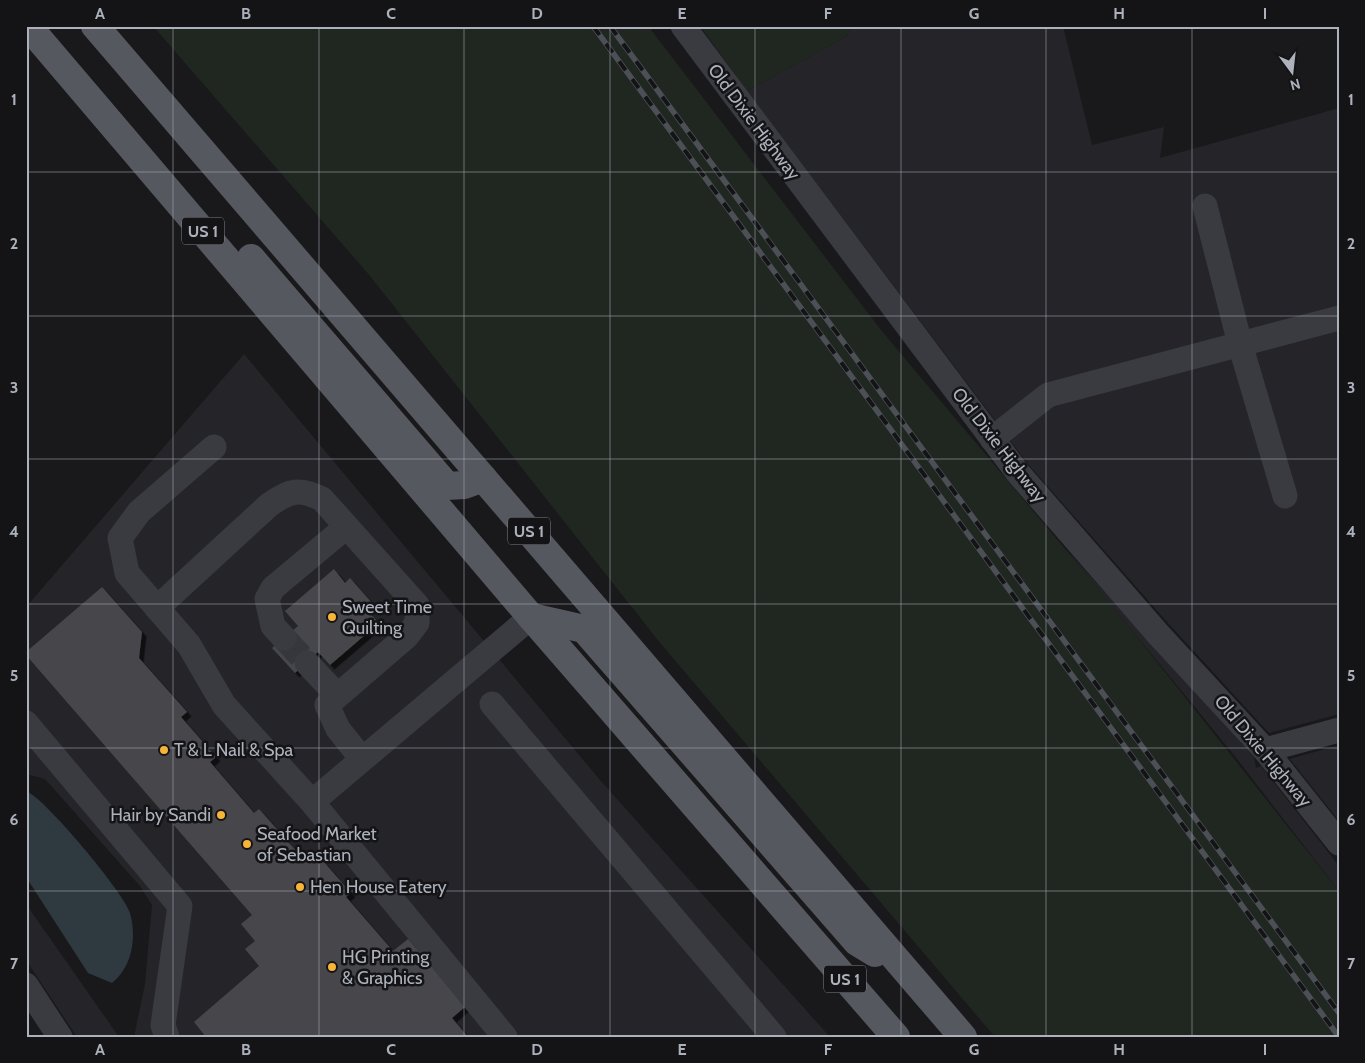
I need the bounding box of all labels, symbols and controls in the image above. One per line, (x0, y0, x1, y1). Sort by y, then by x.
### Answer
text: A (95, 4, 105, 23)
text: B (241, 4, 251, 23)
text: C (386, 4, 396, 23)
text: D (531, 4, 543, 23)
text: E (677, 4, 687, 23)
text: F (824, 4, 833, 23)
text: G (969, 4, 979, 23)
text: H (1113, 4, 1125, 23)
text: I (1263, 4, 1267, 23)
north arrow (1268, 48, 1318, 98)
street label: Old Dixie Highway (703, 60, 805, 184)
text: N (1288, 75, 1302, 95)
text: 1 (11, 90, 17, 109)
text: 1 (1348, 90, 1354, 109)
road number: US 1 (182, 218, 224, 245)
text: 2 (10, 234, 18, 253)
text: 2 (1347, 234, 1355, 253)
text: 3 (10, 378, 18, 397)
text: 3 (1347, 378, 1355, 397)
street label: Old Dixie Highway (947, 383, 1051, 507)
road number: US 1 (508, 518, 550, 544)
text: 4 (9, 522, 19, 541)
text: 4 (1346, 522, 1356, 541)
place label: Sweet Time Quilting (342, 596, 432, 639)
marker: Sweet Time Quilting (326, 611, 338, 623)
text: 5 (10, 666, 18, 685)
text: 5 (1347, 666, 1355, 685)
street label: Old Dixie Highway (1210, 690, 1316, 812)
place label: T & L Nail & Spa (174, 739, 293, 761)
marker: T & L Nail & Spa (158, 744, 170, 756)
place label: Hair by Sandi (110, 804, 211, 826)
marker: Hair by Sandi (215, 809, 227, 821)
text: 6 (10, 810, 19, 829)
text: 6 (1347, 810, 1356, 829)
place label: Seafood Market of Sebastian (257, 823, 377, 866)
marker: Seafood Market of Sebastian (241, 838, 253, 850)
place label: Hen House Eatery (310, 876, 447, 898)
marker: Hen House Eatery (294, 881, 306, 893)
place label: HG Printing & Graphics (342, 946, 430, 989)
text: 7 (10, 954, 19, 973)
text: 7 (1347, 954, 1356, 973)
marker: HG Printing & Graphics (326, 961, 338, 973)
road number: US 1 (824, 966, 866, 992)
text: A (95, 1040, 105, 1059)
text: B (241, 1040, 251, 1059)
text: C (386, 1040, 396, 1059)
text: D (531, 1040, 543, 1059)
text: E (677, 1040, 687, 1059)
text: F (824, 1040, 833, 1059)
text: G (969, 1040, 979, 1059)
text: H (1113, 1040, 1125, 1059)
text: I (1263, 1040, 1267, 1059)

